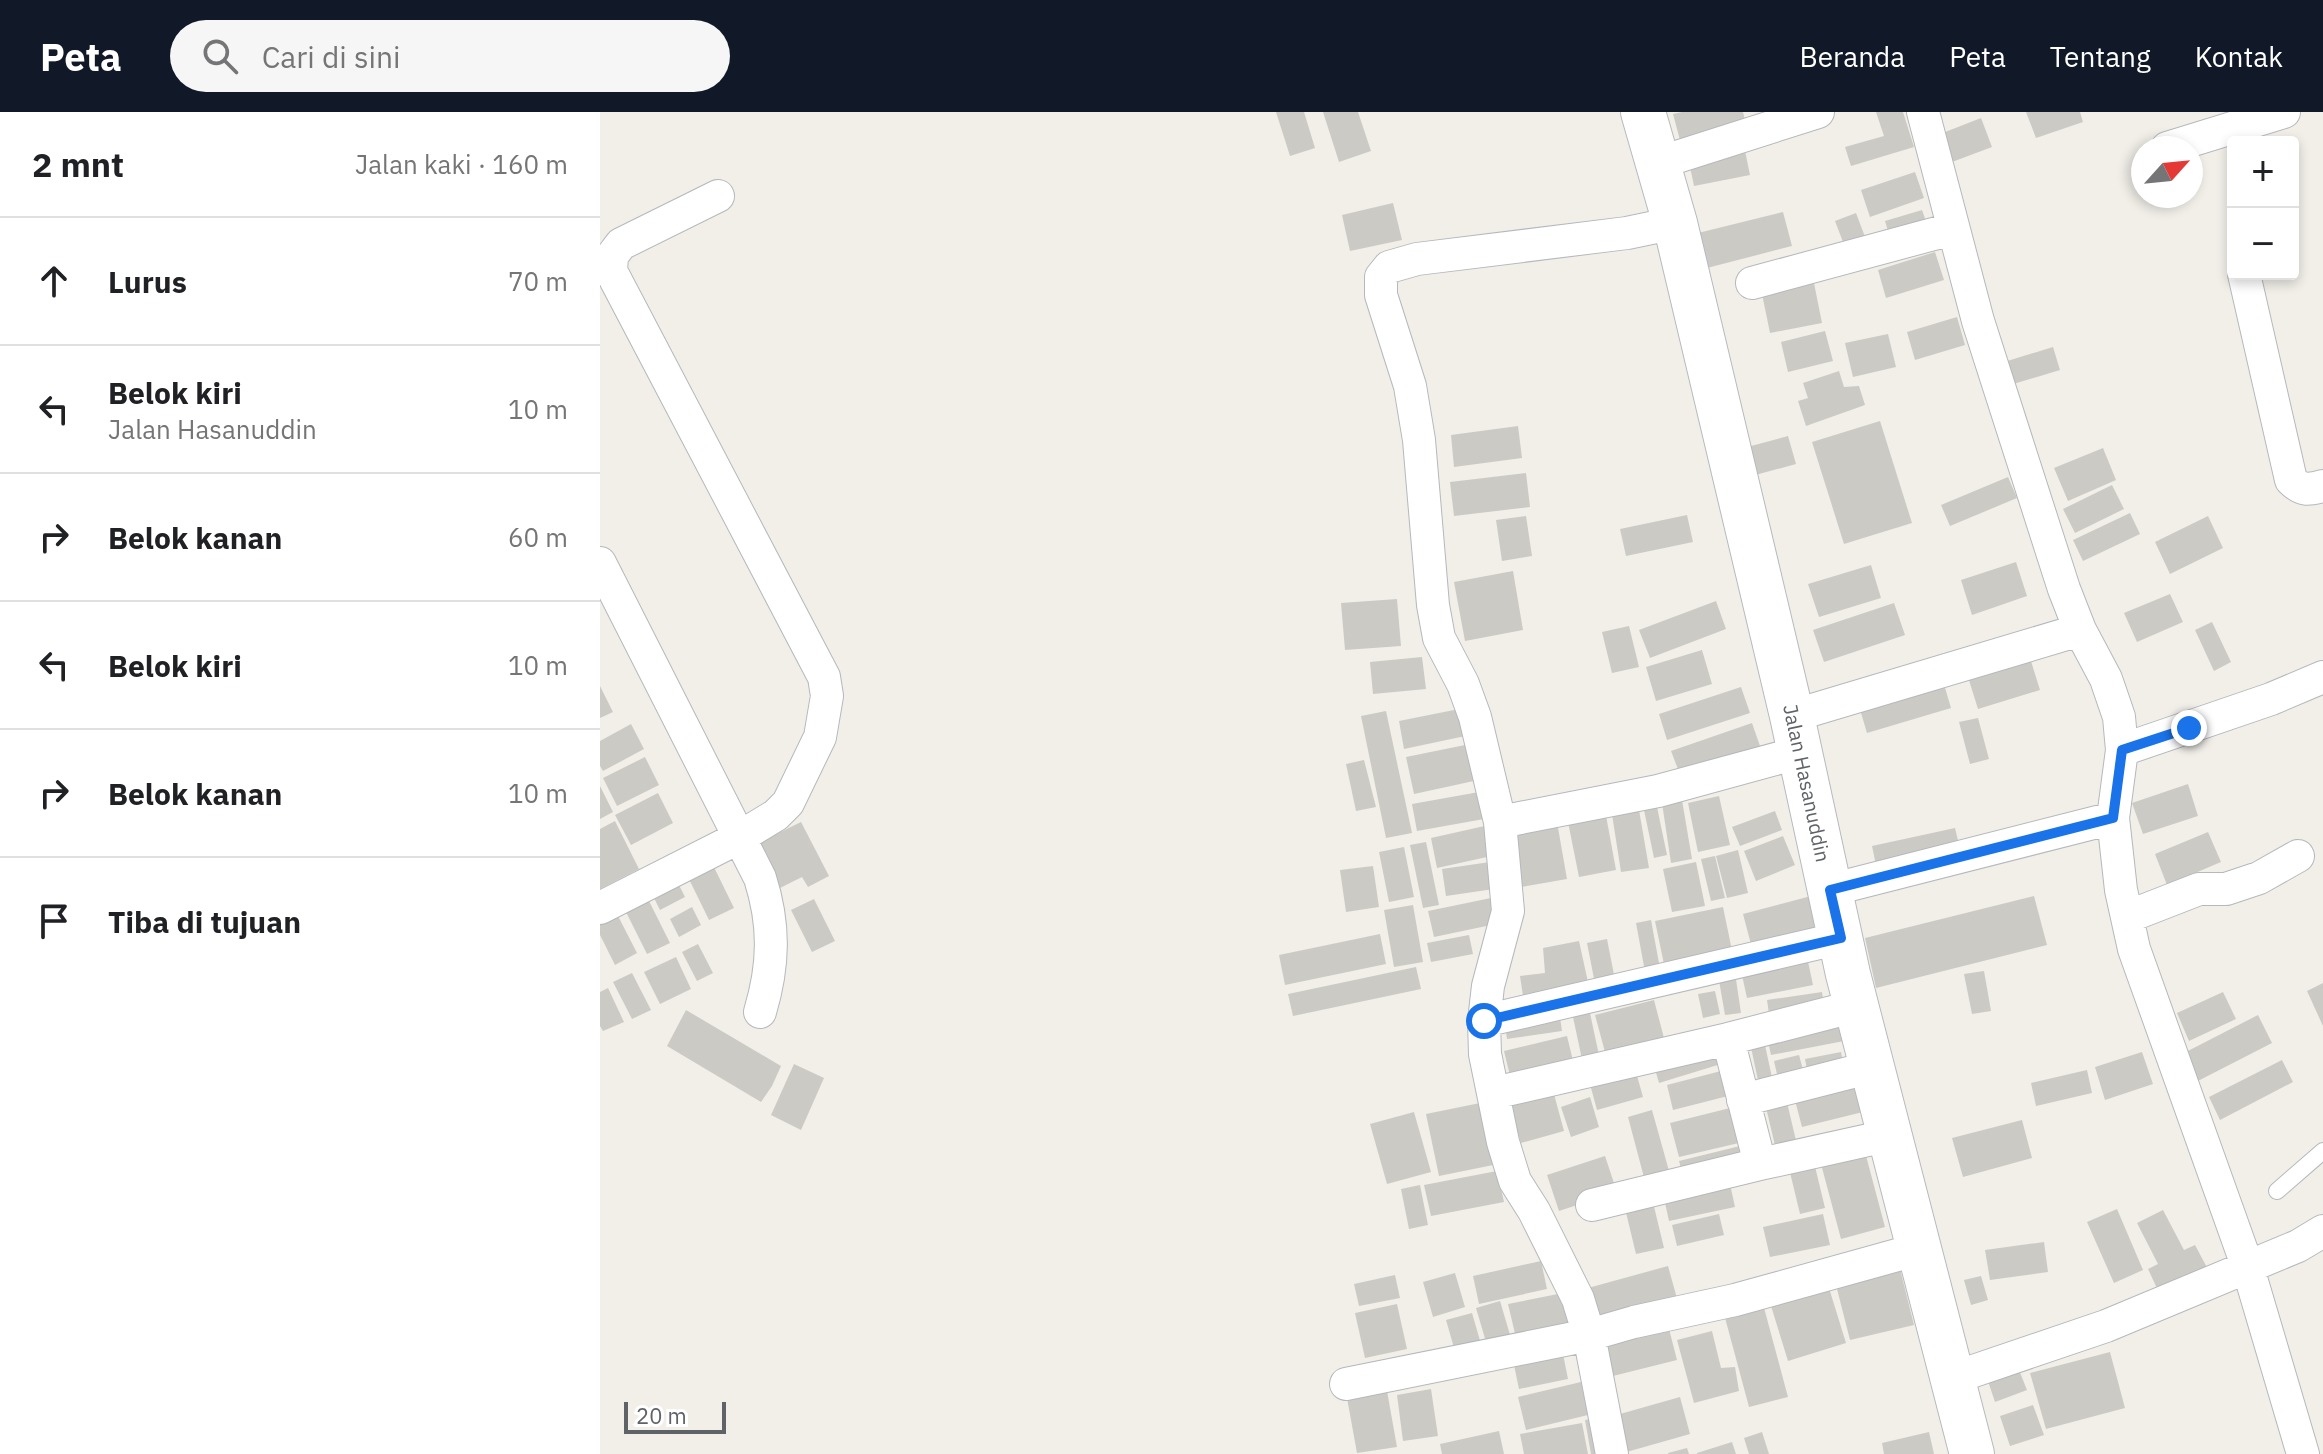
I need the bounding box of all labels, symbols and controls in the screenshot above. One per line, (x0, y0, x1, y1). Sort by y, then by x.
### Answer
search box (170, 20, 730, 92)
text: Peta (40, 32, 122, 81)
icon: search (198, 34, 242, 78)
text: Cari di sini (262, 37, 401, 76)
text: Beranda (1799, 38, 1905, 75)
text: Peta (1949, 38, 2006, 75)
text: Tentang (2050, 38, 2151, 75)
text: Kontak (2195, 38, 2283, 75)
north arrow (2131, 136, 2203, 208)
map controls (2227, 136, 2299, 280)
button: + (2227, 136, 2299, 208)
text: 2 mnt (32, 142, 124, 186)
text: Jalan kaki · 160 m (355, 147, 568, 181)
button: − (2227, 208, 2299, 280)
icon: ahead (32, 259, 76, 303)
text: Lurus (108, 262, 187, 301)
text: 70 m (508, 264, 568, 298)
text: Belok kiri (108, 373, 242, 412)
icon: left (32, 387, 76, 431)
text: 10 m (508, 392, 568, 426)
text: Jalan Hasanuddin (108, 412, 317, 446)
icon: right (32, 515, 76, 559)
text: Belok kanan (108, 518, 282, 557)
text: 60 m (508, 520, 568, 554)
icon: left (32, 643, 76, 687)
text: Belok kiri (108, 646, 242, 685)
text: 10 m (508, 648, 568, 682)
street label: Jalan Hasanuddin (1777, 702, 1837, 864)
route end (2171, 710, 2207, 746)
icon: right (32, 771, 76, 815)
text: Belok kanan (108, 774, 282, 813)
text: 10 m (508, 776, 568, 810)
icon: arrive (32, 899, 76, 943)
text: Tiba di tujuan (108, 902, 301, 941)
route start (1466, 1003, 1502, 1039)
scale bar (624, 1398, 726, 1434)
text: 20 m (636, 1401, 687, 1430)

